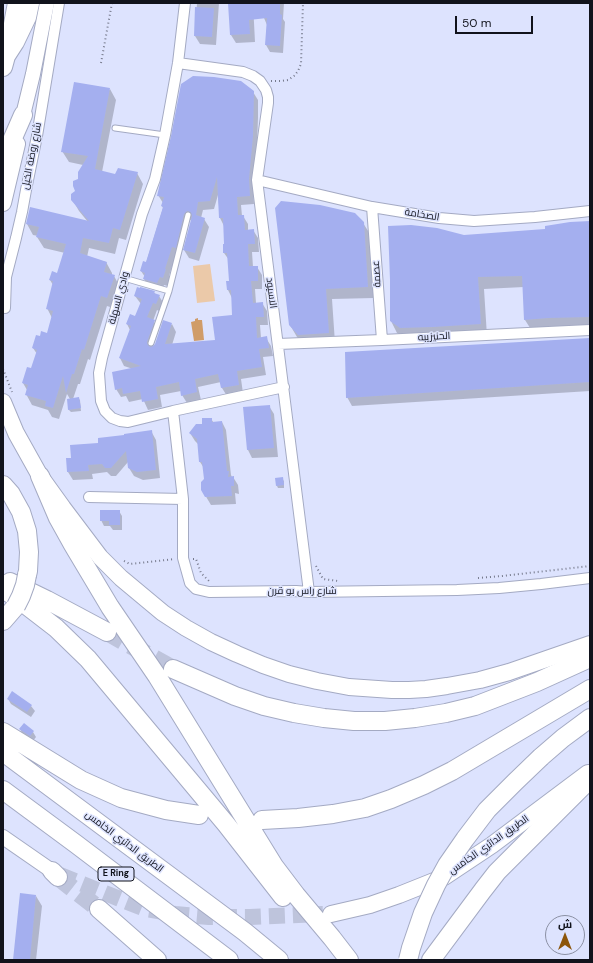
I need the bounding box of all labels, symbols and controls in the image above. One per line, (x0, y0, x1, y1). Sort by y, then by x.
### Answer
scale bar (457, 8, 535, 34)
text: 50 m (462, 15, 491, 31)
street label: شارع روضة الخيل (20, 121, 44, 191)
street label: الصخامة (404, 206, 440, 224)
street label: عصمة (370, 260, 384, 288)
street label: وادي السهلة (106, 270, 132, 326)
street label: الاسيود (263, 277, 279, 309)
street label: الحنيزيبه (417, 330, 451, 344)
street label: شارع راس بو قرن (268, 585, 336, 597)
street label: الطريق الدائري الخامس (82, 809, 166, 875)
street label: الطريق الدائري الخامس (447, 813, 531, 877)
road number: E Ring (98, 867, 134, 881)
north arrow (545, 915, 585, 955)
text: ش (558, 917, 572, 931)

